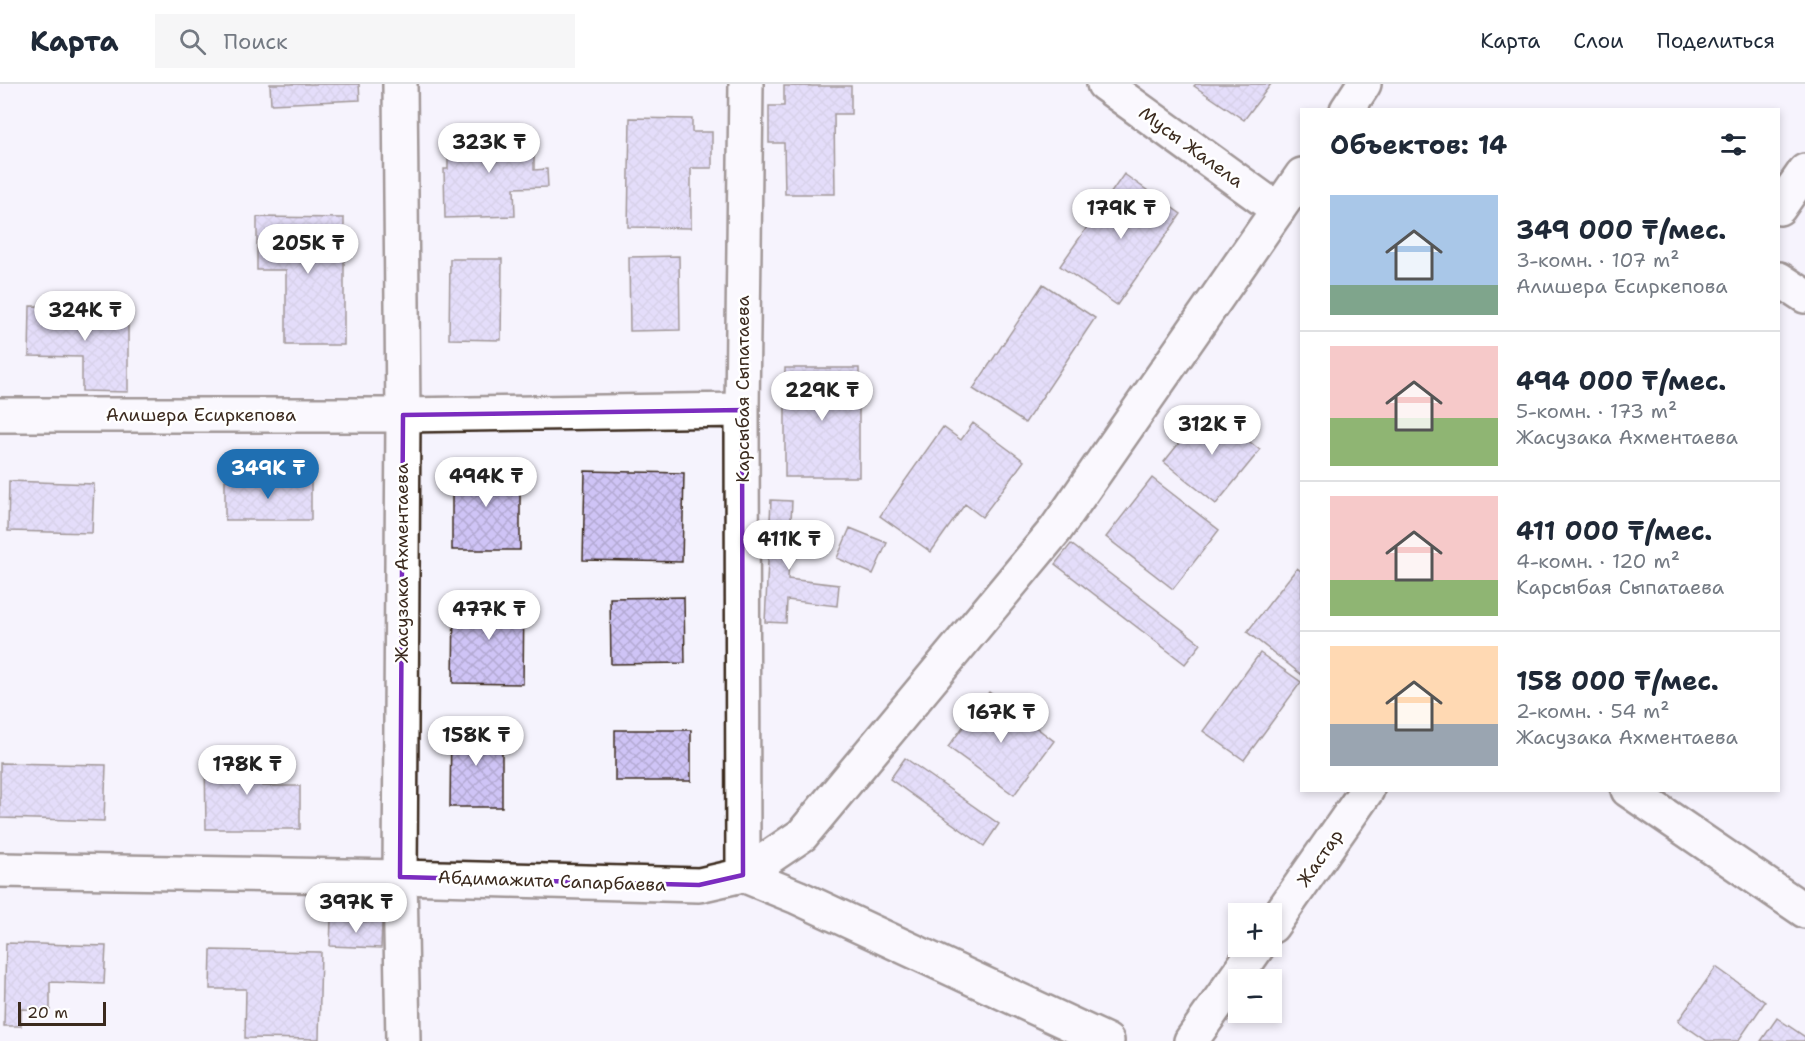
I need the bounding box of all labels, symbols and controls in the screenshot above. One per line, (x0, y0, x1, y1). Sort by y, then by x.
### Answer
search box (155, 14, 575, 68)
text: Карта (30, 22, 119, 60)
icon: search (176, 25, 209, 58)
text: Поиск (224, 27, 288, 56)
text: Карта (1480, 27, 1540, 55)
text: Слои (1573, 27, 1624, 55)
text: Поделиться (1657, 27, 1775, 55)
street label: Мусы Жалела (1134, 101, 1248, 193)
pin: 323K ₸ (440, 123, 538, 174)
text: Объектов: 14 (1330, 127, 1507, 162)
icon: filters (1717, 128, 1750, 161)
text: 323K ₸ (452, 129, 526, 155)
pin: 179K ₸ (1072, 189, 1170, 240)
text: 179K ₸ (1086, 195, 1156, 221)
text: 349 000 ₸/мес. (1516, 212, 1726, 247)
icon: home (1378, 219, 1450, 291)
pin: 205K ₸ (259, 224, 357, 275)
text: 205K ₸ (272, 230, 344, 256)
text: 3-комн. · 107 m² (1516, 247, 1680, 273)
text: Алишера Есиркепова (1516, 273, 1728, 299)
pin: 324K ₸ (36, 291, 134, 342)
street label: Карсыбая Сыпатаева (731, 295, 755, 483)
text: 324K ₸ (48, 297, 122, 323)
text: 494 000 ₸/мес. (1516, 363, 1726, 398)
icon: home (1378, 370, 1450, 442)
pin: 229K ₸ (773, 371, 871, 422)
text: 229K ₸ (785, 377, 859, 403)
text: 5-комн. · 173 m² (1516, 398, 1677, 424)
street label: Алишера Есиркепова (106, 403, 296, 427)
pin: 312K ₸ (1163, 405, 1261, 456)
text: 312K ₸ (1178, 411, 1246, 437)
text: Жасузака Ахментаева (1516, 424, 1738, 450)
pin: 349K ₸ (219, 449, 317, 500)
text: 349K ₸ (231, 455, 305, 481)
pin: 494K ₸ (437, 457, 535, 508)
street label: Жасузака Ахментаева (390, 463, 414, 663)
text: 494K ₸ (449, 463, 523, 489)
text: 411 000 ₸/мес. (1516, 513, 1712, 548)
pin: 411K ₸ (740, 520, 838, 571)
icon: home (1378, 520, 1450, 592)
text: 411K ₸ (757, 526, 821, 552)
text: 4-комн. · 120 m² (1516, 548, 1680, 574)
text: Карсыбая Сыпатаева (1516, 574, 1724, 600)
pin: 477K ₸ (440, 590, 538, 641)
text: 477K ₸ (452, 596, 526, 622)
text: 158 000 ₸/мес. (1516, 663, 1719, 698)
icon: home (1378, 670, 1450, 742)
pin: 167K ₸ (952, 693, 1050, 744)
text: 2-комн. · 54 m² (1516, 698, 1670, 724)
text: 167K ₸ (967, 699, 1035, 725)
pin: 158K ₸ (427, 716, 525, 767)
text: 158K ₸ (442, 722, 510, 748)
text: Жасузака Ахментаева (1516, 724, 1738, 750)
pin: 178K ₸ (198, 745, 296, 796)
text: 178K ₸ (212, 751, 282, 777)
street label: Жастар (1292, 824, 1348, 892)
street label: Абдимажита Сапарбаева (437, 865, 667, 897)
pin: 397K ₸ (307, 883, 405, 934)
text: 397K ₸ (319, 889, 393, 915)
map controls (1228, 903, 1282, 1023)
button: + (1228, 903, 1282, 957)
button: − (1228, 969, 1282, 1023)
scale bar (18, 999, 106, 1026)
text: 20 m (27, 1002, 68, 1023)

